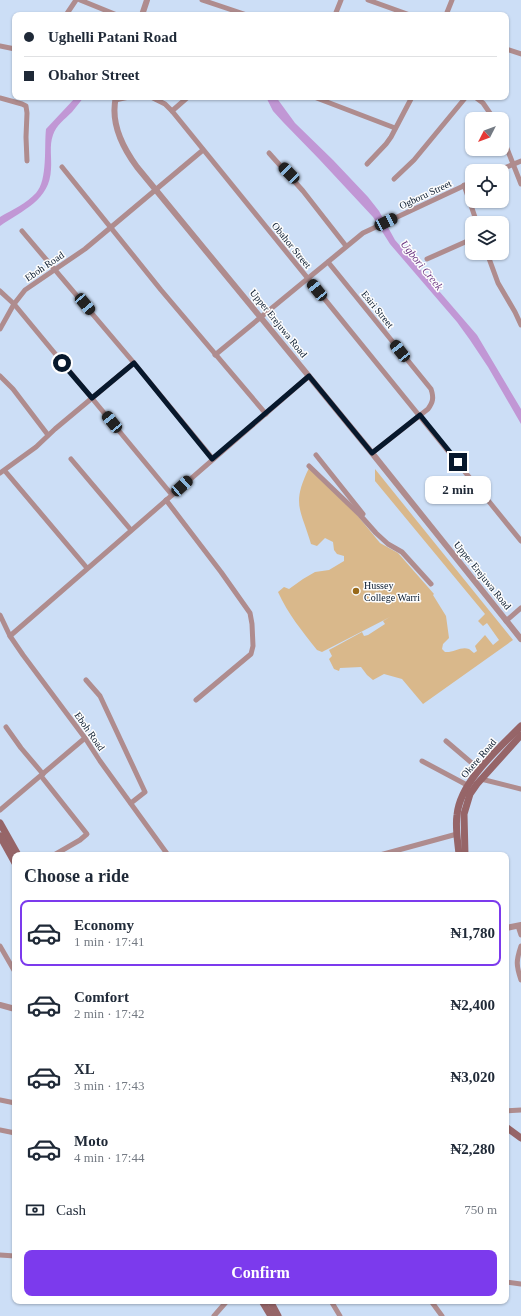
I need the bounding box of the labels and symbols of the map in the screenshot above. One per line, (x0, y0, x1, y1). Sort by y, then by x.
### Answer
north arrow (465, 112, 509, 156)
car (276, 160, 302, 186)
street label: Ogboru Street (397, 177, 453, 211)
car (373, 211, 399, 233)
street label: Obahor Street (270, 220, 314, 271)
water label: Ugbori Creek (398, 238, 446, 293)
street label: Eboh Road (23, 249, 66, 283)
car (305, 277, 329, 303)
street label: Upper Erejuwa Road (248, 287, 309, 360)
street label: Esiri Street (359, 288, 396, 330)
car (73, 291, 97, 317)
car (388, 338, 412, 364)
route start (53, 354, 71, 372)
car (100, 409, 124, 435)
route end (449, 453, 467, 471)
car (169, 474, 195, 498)
callout: 2 min (425, 476, 491, 504)
street label: Upper Erejuwa Road (452, 539, 513, 612)
place label: Hussey College Warri (364, 580, 420, 603)
marker: Hussey College Warri (351, 586, 361, 596)
street label: Eboh Road (72, 710, 107, 753)
street label: Okere Road (458, 737, 498, 780)

